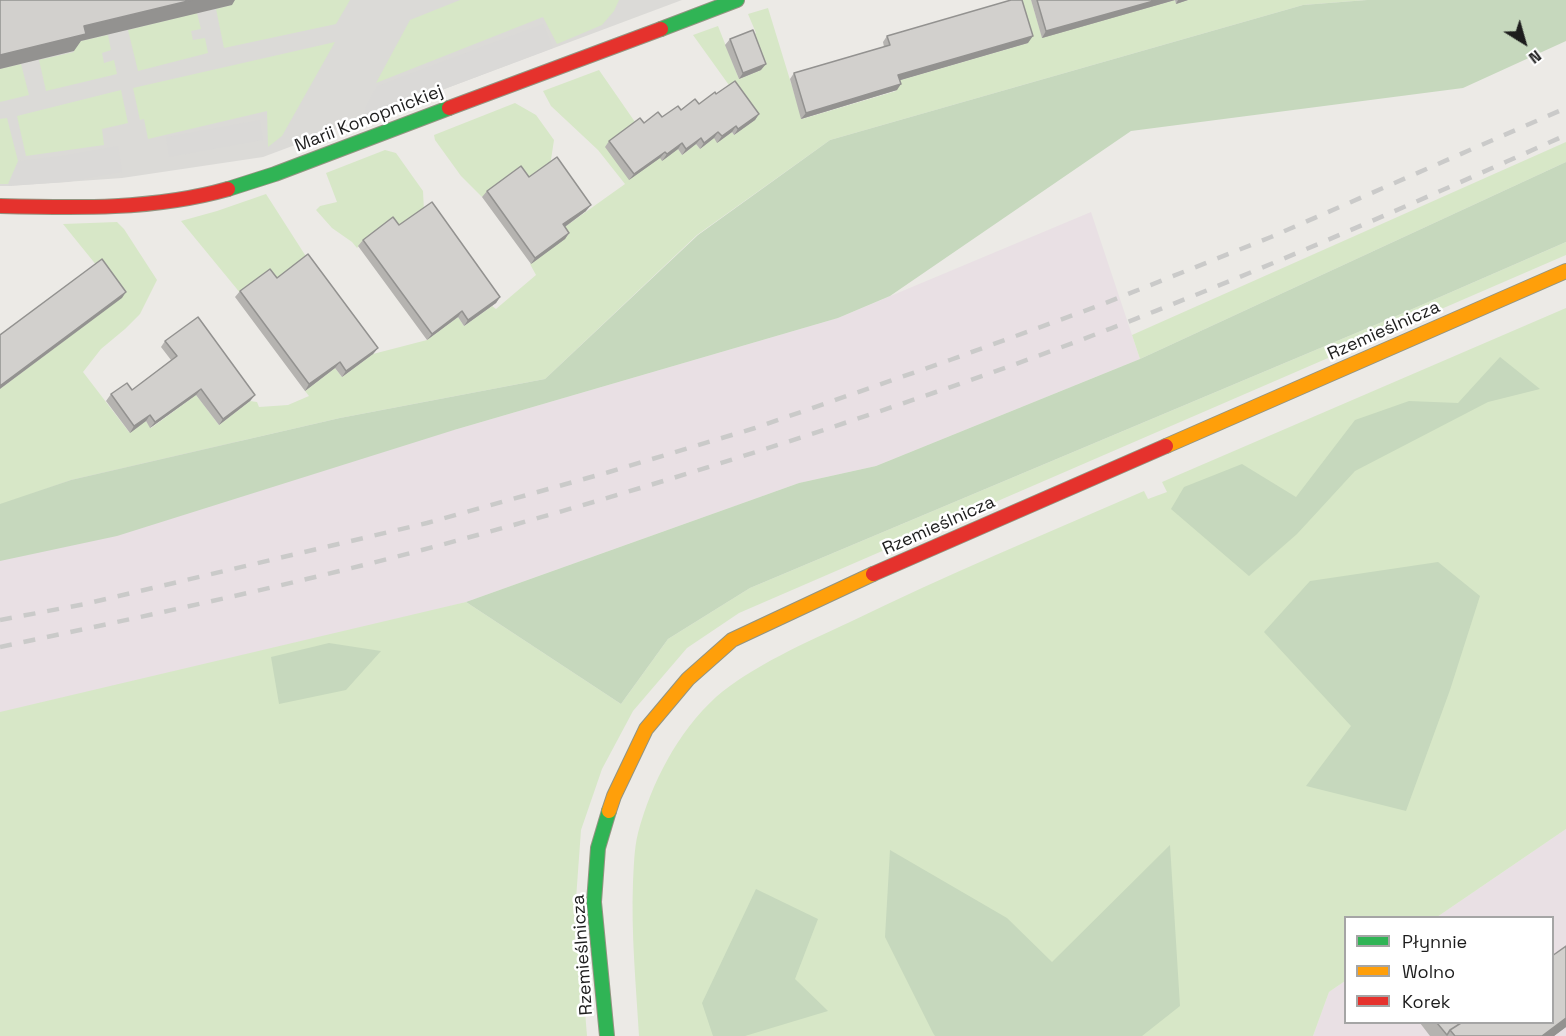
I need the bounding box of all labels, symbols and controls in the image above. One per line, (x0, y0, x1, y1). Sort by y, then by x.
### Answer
north arrow (1494, 12, 1554, 72)
text: N (1525, 45, 1546, 68)
street label: Marii Konopnickiej (292, 81, 446, 157)
street label: Rzemieślnicza (1324, 297, 1444, 365)
street label: Rzemieślnicza (879, 492, 999, 560)
street label: Rzemieślnicza (568, 894, 598, 1016)
legend (1344, 916, 1554, 1024)
text: Płynnie (1402, 930, 1467, 953)
text: Wolno (1402, 960, 1455, 983)
text: Korek (1402, 990, 1451, 1013)

